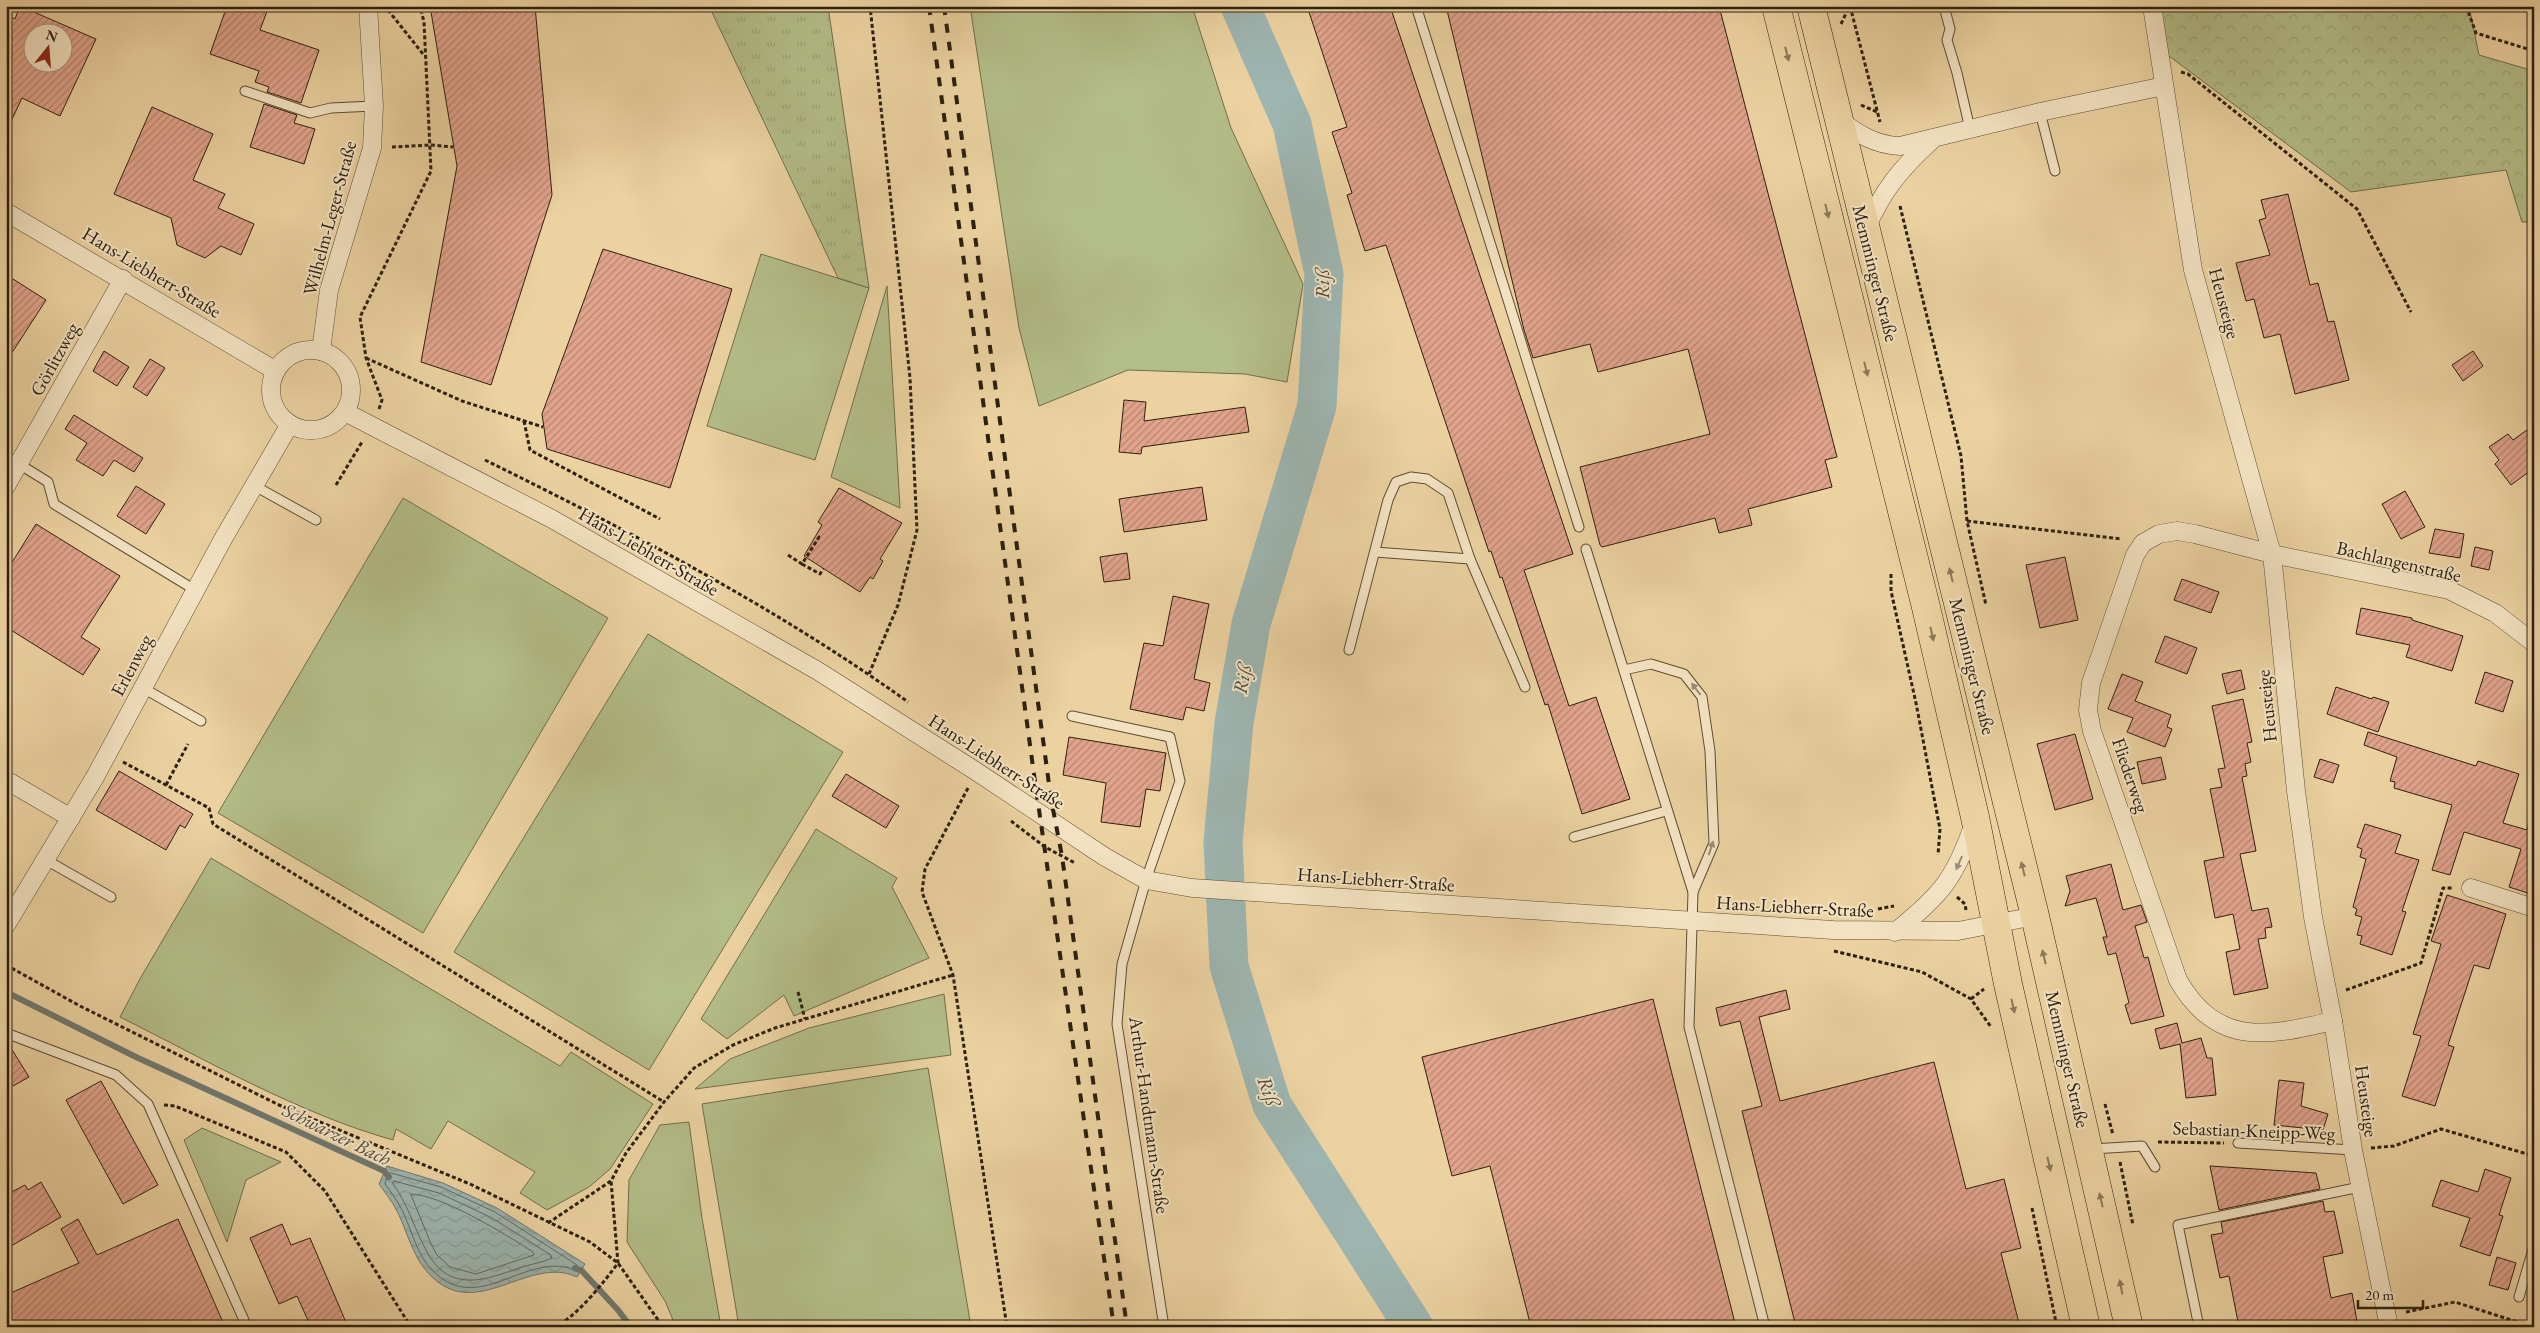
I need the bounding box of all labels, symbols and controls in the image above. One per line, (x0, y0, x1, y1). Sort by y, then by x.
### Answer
north arrow (22, 22, 72, 72)
text: N (44, 25, 60, 46)
one-way arrow (1784, 46, 1792, 61)
street label: Wilhelm-Leger-Straße (297, 138, 362, 298)
street label: Memminger Straße (1846, 202, 1905, 344)
one-way arrow (1823, 204, 1831, 219)
street label: Hans-Liebherr-Straße (78, 221, 226, 324)
street label: Heusteige (2203, 265, 2246, 341)
water label: Riß (1309, 266, 1335, 299)
street label: Görlitzweg (24, 317, 85, 400)
one-way arrow (1862, 361, 1870, 376)
street label: Hans-Liebherr-Straße (574, 501, 723, 602)
street label: Bachlangenstraße (2334, 535, 2464, 588)
one-way arrow (1947, 568, 1955, 583)
street label: Memminger Straße (1943, 595, 2002, 737)
one-way arrow (1928, 626, 1936, 641)
street label: Erlenweg (105, 629, 159, 701)
water label: Riß (1227, 659, 1258, 696)
street label: Heusteige (2250, 669, 2283, 743)
one-way arrow (1691, 682, 1701, 696)
street label: Hans-Liebherr-Straße (924, 708, 1070, 815)
street label: Fliederweg (2106, 734, 2155, 817)
one-way arrow (1708, 840, 1716, 855)
one-way arrow (1954, 856, 1962, 870)
one-way arrow (2019, 861, 2027, 876)
street label: Hans-Liebherr-Straße (1296, 862, 1456, 897)
street label: Hans-Liebherr-Straße (1716, 890, 1874, 923)
one-way arrow (2040, 949, 2048, 964)
street label: Memminger Straße (2040, 988, 2095, 1130)
one-way arrow (2009, 999, 2017, 1014)
street label: Arthur-Handtmann-Straße (1123, 1014, 1176, 1215)
street label: Heusteige (2349, 1063, 2384, 1139)
water label: Riß (1251, 1072, 1287, 1112)
water label: Schwarzer Bach (277, 1096, 396, 1172)
street label: Sebastian-Kneipp-Weg (2172, 1115, 2336, 1146)
one-way arrow (2045, 1157, 2053, 1172)
one-way arrow (2097, 1193, 2105, 1208)
scale bar (2358, 1278, 2422, 1310)
one-way arrow (2116, 1279, 2124, 1295)
text: 20 m (2365, 1285, 2394, 1304)

